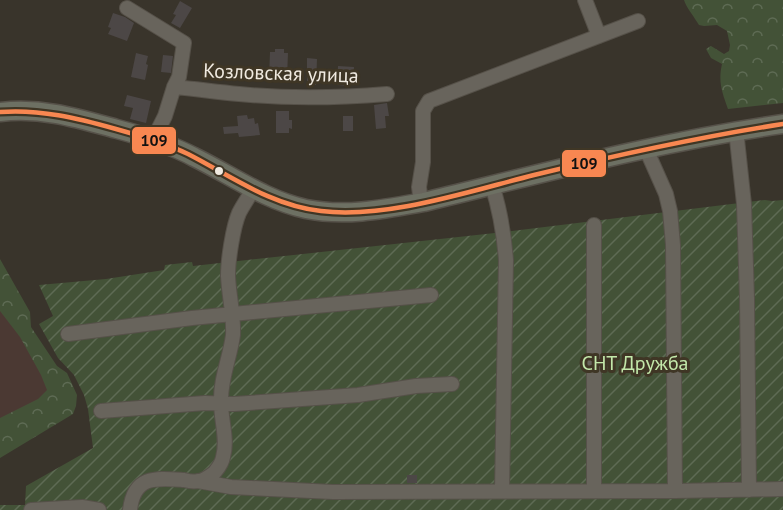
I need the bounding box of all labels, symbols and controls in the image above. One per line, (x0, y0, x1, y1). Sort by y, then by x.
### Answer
street label: Козловская улица (203, 57, 359, 89)
line badge: 109 (131, 126, 177, 155)
text: 109 (140, 130, 168, 150)
line badge: 109 (561, 149, 607, 178)
text: 109 (570, 153, 598, 173)
unlabelled marker (213, 165, 225, 177)
park label: СНТ Дружба (581, 350, 689, 376)

